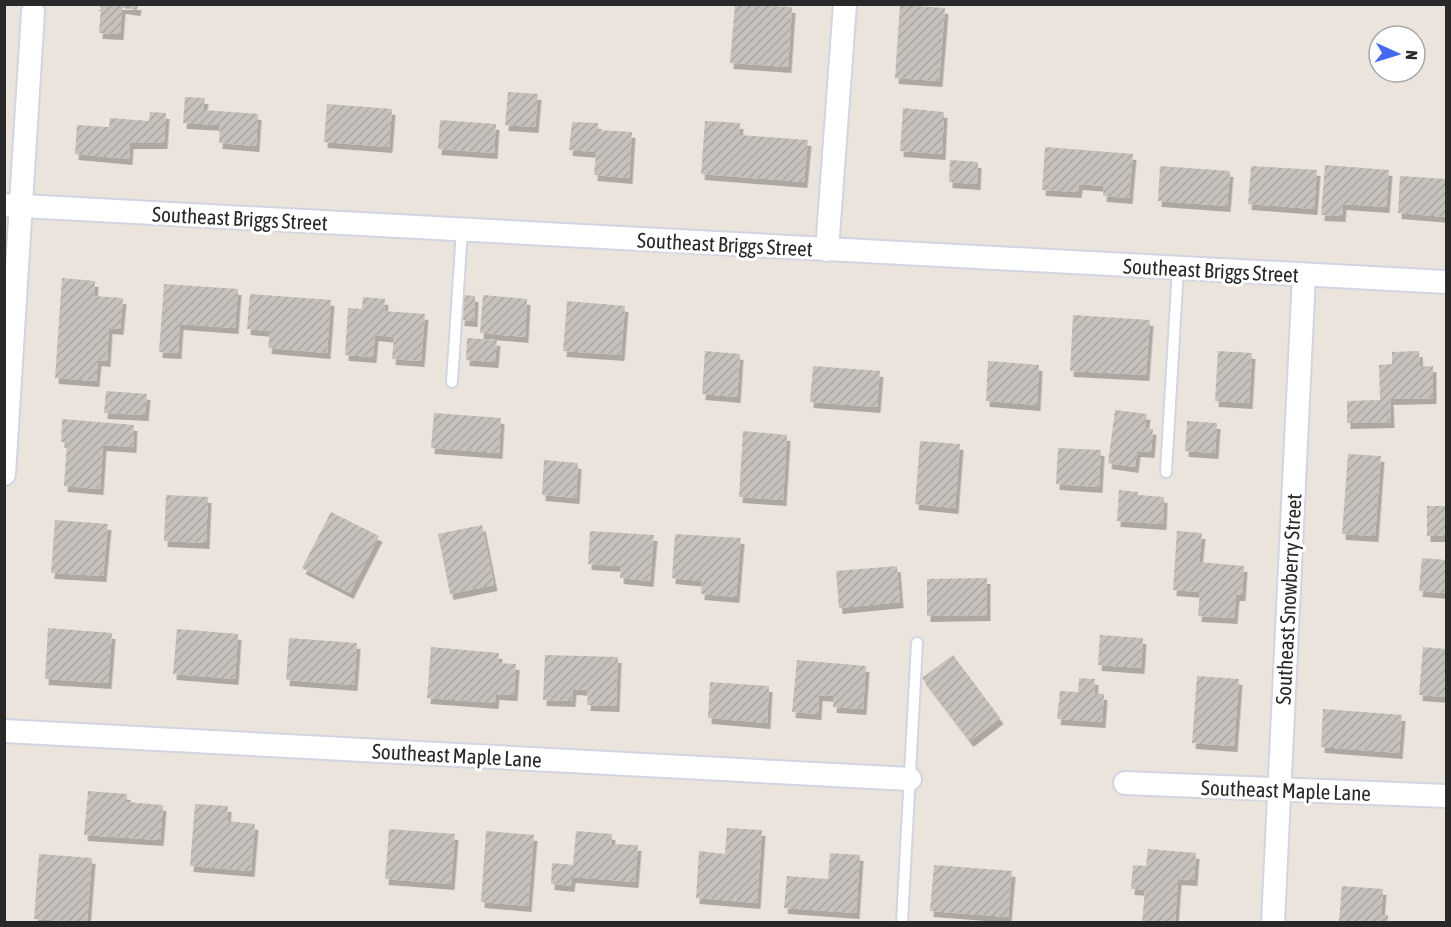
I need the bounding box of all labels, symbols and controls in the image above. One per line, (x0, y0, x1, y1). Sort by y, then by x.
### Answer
north arrow (1367, 24, 1427, 84)
text: N (1403, 50, 1421, 60)
street label: Southeast Briggs Street (152, 201, 328, 235)
street label: Southeast Briggs Street (637, 227, 813, 261)
street label: Southeast Briggs Street (1123, 253, 1299, 287)
street label: Southeast Snowberry Street (1270, 493, 1306, 705)
street label: Southeast Maple Lane (372, 739, 542, 771)
street label: Southeast Maple Lane (1201, 775, 1371, 805)

